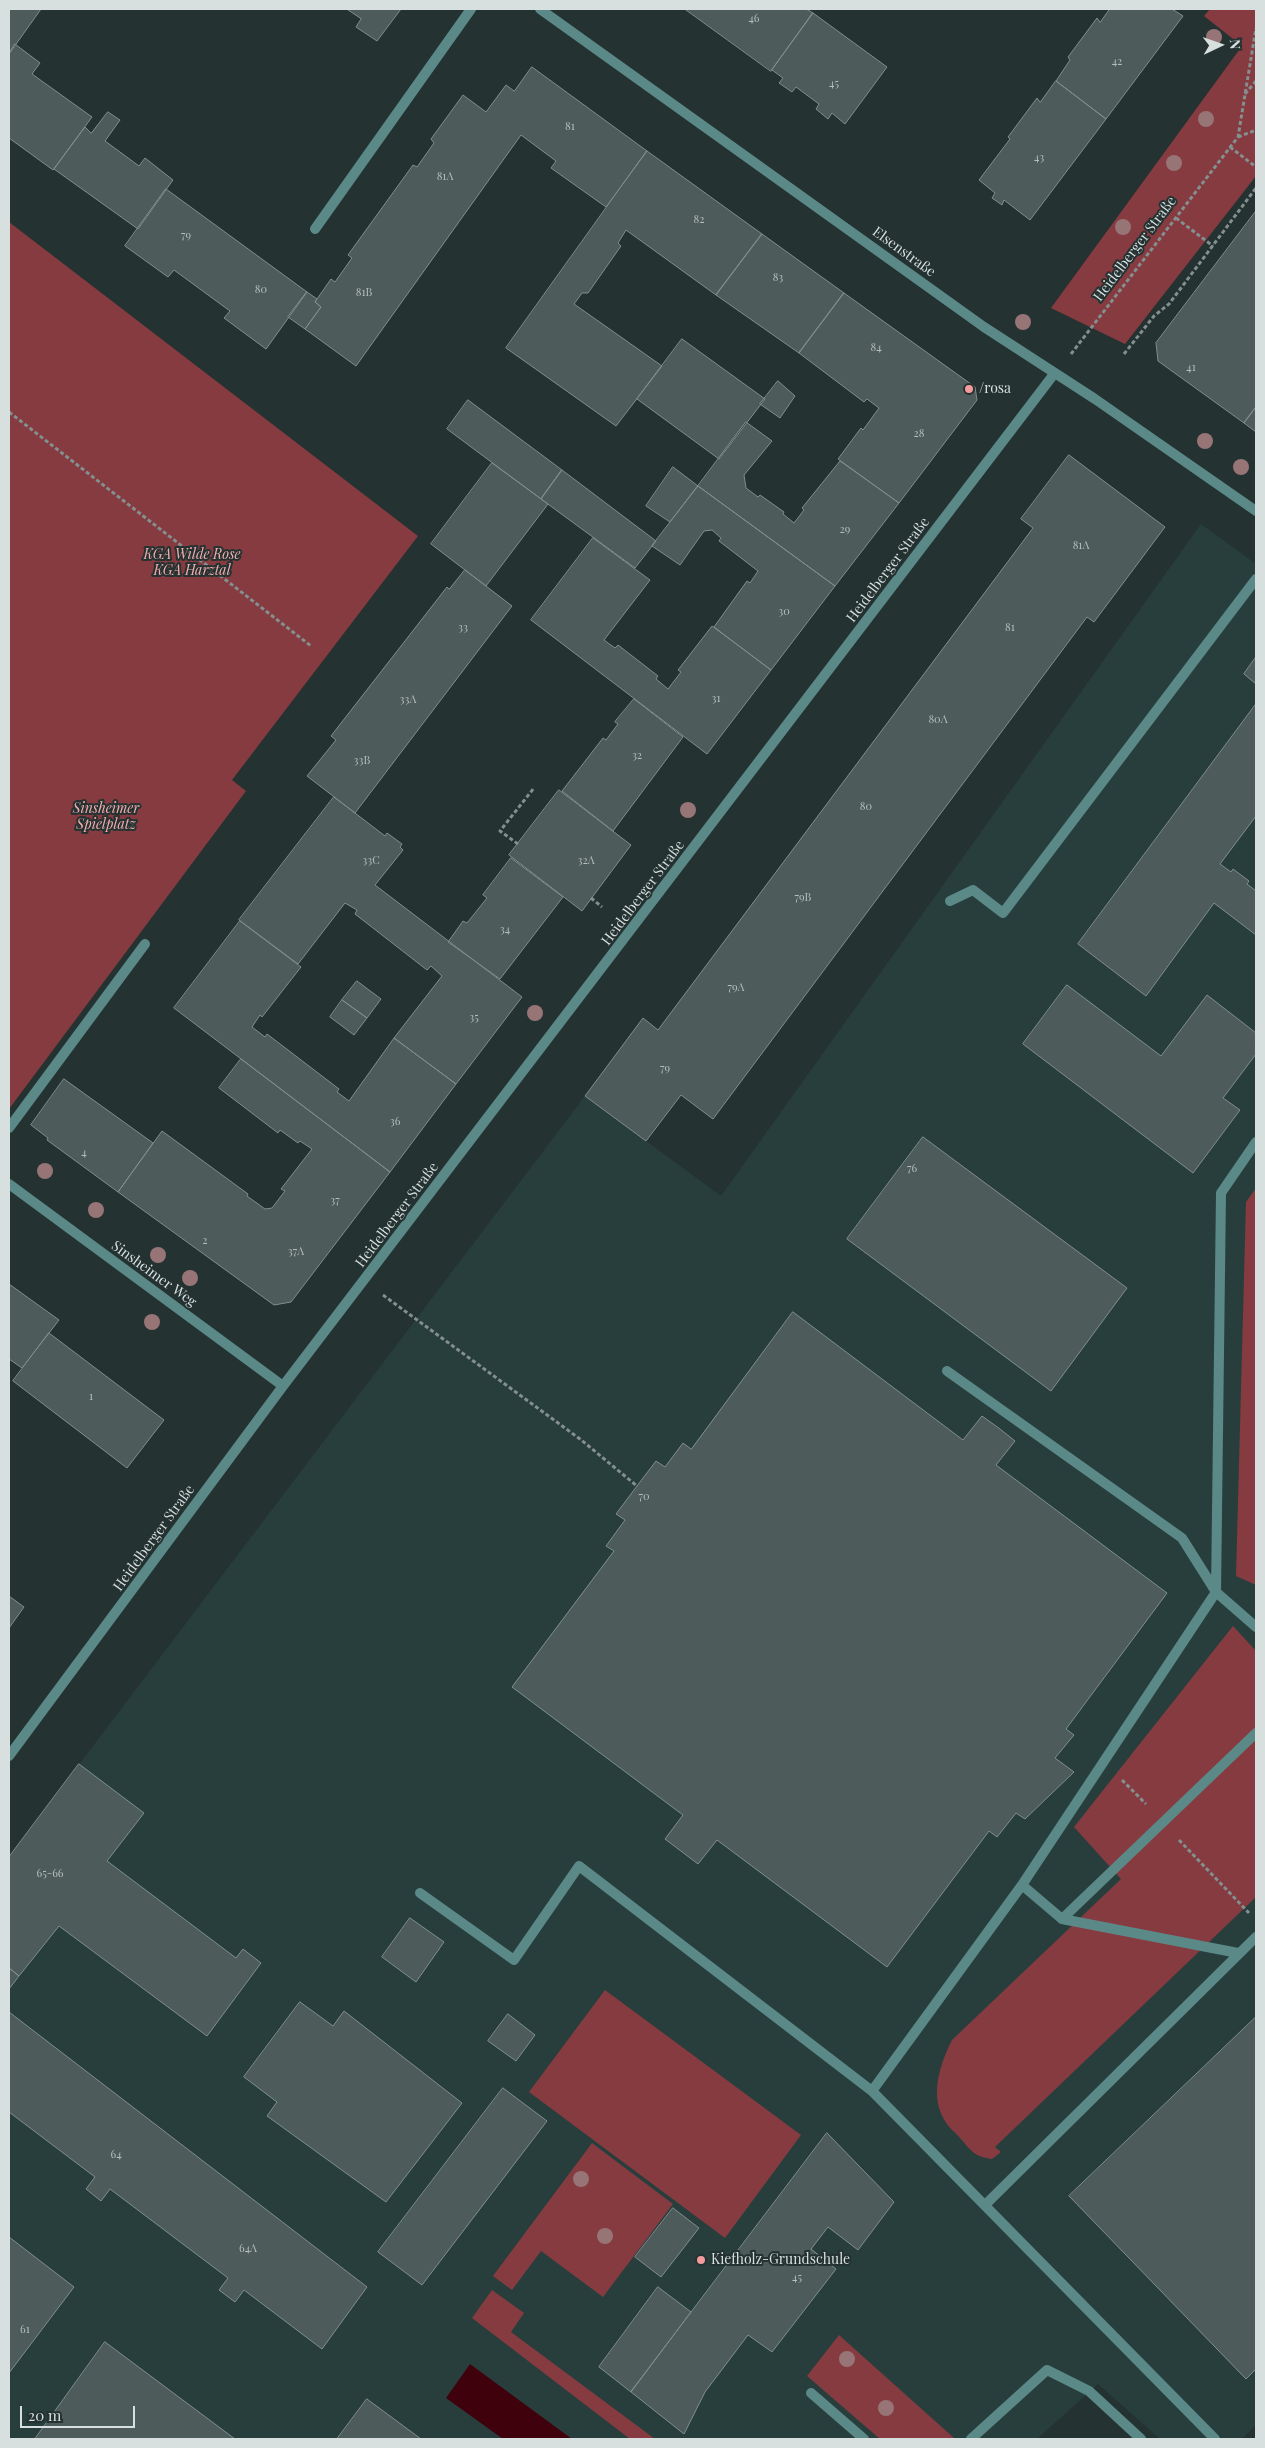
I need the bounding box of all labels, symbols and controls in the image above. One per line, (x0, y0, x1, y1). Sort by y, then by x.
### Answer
house number: 46 (748, 12, 760, 26)
north arrow (1195, 20, 1245, 70)
text: N (1226, 39, 1245, 50)
house number: 42 (1112, 55, 1122, 69)
house number: 45 (829, 77, 839, 91)
house number: 81 (565, 120, 575, 134)
house number: 43 (1034, 151, 1044, 165)
house number: 81A (437, 170, 453, 184)
street label: Heidelberger Straße (1090, 193, 1180, 305)
house number: 82 (694, 213, 704, 227)
street label: Elsenstraße (869, 223, 939, 281)
house number: 79 (181, 229, 191, 243)
house number: 83 (773, 271, 783, 285)
house number: 80 (255, 283, 267, 297)
house number: 81B (356, 286, 372, 300)
house number: 84 (870, 341, 882, 355)
house number: 41 (1186, 361, 1196, 375)
place label: /rosa (979, 381, 1011, 397)
marker: /rosa (963, 383, 975, 395)
house number: 28 (914, 427, 924, 441)
street label: Heidelberger Straße (843, 514, 933, 626)
house number: 29 (840, 523, 850, 537)
house number: 81A (1073, 539, 1089, 553)
park label: KGA Wilde Rose KGA Harztal (143, 547, 241, 580)
house number: 30 (778, 605, 790, 619)
house number: 33 (458, 621, 468, 635)
house number: 81 (1005, 621, 1015, 635)
house number: 31 (711, 692, 721, 706)
house number: 33A (400, 693, 416, 707)
house number: 80A (928, 713, 948, 727)
house number: 32 (632, 749, 642, 763)
house number: 33B (354, 754, 370, 768)
house number: 80 (860, 800, 872, 814)
park label: Sinsheimer Spielplatz (73, 801, 139, 834)
street label: Heidelberger Straße (598, 837, 688, 949)
house number: 33C (362, 854, 380, 868)
house number: 32A (577, 854, 595, 868)
house number: 79B (795, 891, 811, 905)
house number: 34 (500, 923, 510, 937)
house number: 79A (728, 981, 744, 995)
house number: 35 (469, 1011, 479, 1025)
house number: 79 (660, 1062, 670, 1076)
house number: 36 (390, 1115, 400, 1129)
house number: 4 (81, 1146, 87, 1160)
street label: Heidelberger Straße (352, 1159, 442, 1271)
house number: 76 (907, 1162, 917, 1176)
house number: 37 (330, 1194, 340, 1208)
house number: 2 (202, 1234, 208, 1248)
street label: Sinsheimer Weg (108, 1237, 200, 1311)
house number: 37A (288, 1245, 304, 1259)
house number: 1 (89, 1390, 93, 1404)
street label: Heidelberger Straße (110, 1482, 198, 1594)
house number: 70 (638, 1490, 650, 1504)
house number: 65-66 (36, 1867, 64, 1881)
house number: 64 (110, 2148, 122, 2162)
house number: 64A (239, 2242, 257, 2256)
place label: Kiefholz-Grundschule (711, 2252, 850, 2268)
marker: Kiefholz-Grundschule (695, 2254, 707, 2266)
house number: 45 (792, 2271, 802, 2285)
house number: 61 (20, 2323, 30, 2337)
scale bar (22, 2396, 138, 2428)
text: 20 m (28, 2405, 61, 2425)

